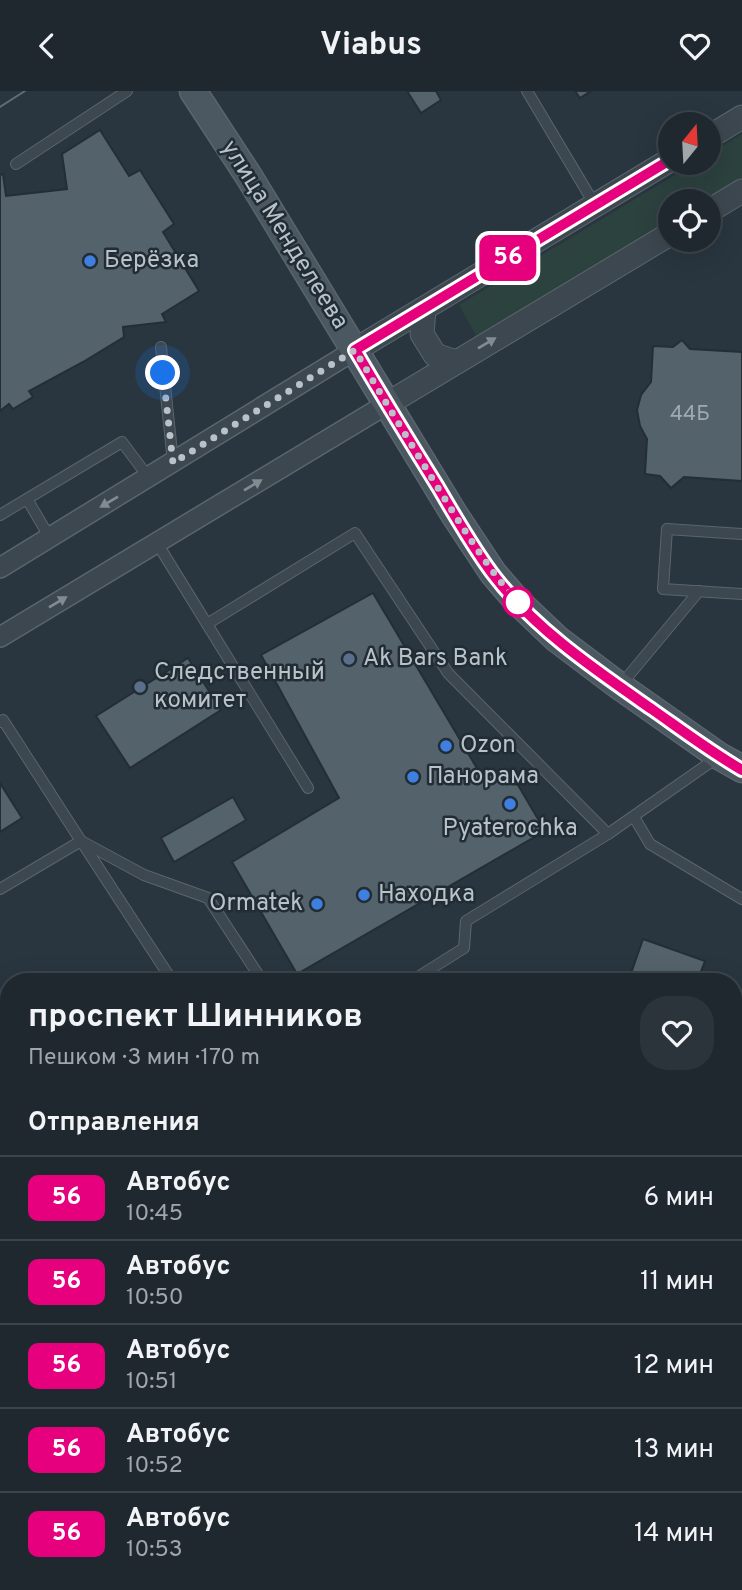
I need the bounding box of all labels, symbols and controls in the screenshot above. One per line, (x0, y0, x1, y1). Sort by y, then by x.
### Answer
text: Viabus (320, 26, 422, 66)
icon: back (28, 27, 66, 65)
icon: heart (676, 27, 714, 65)
north arrow (658, 112, 721, 175)
map controls (658, 112, 721, 252)
street label: улица Менделеева (214, 135, 354, 335)
button: locate (658, 189, 721, 252)
line badge: 56 (476, 235, 540, 281)
text: 56 (493, 243, 523, 273)
place label: Берёзка (104, 246, 199, 276)
marker: Берёзка (82, 253, 98, 269)
one-way arrow (478, 337, 497, 350)
your location (145, 355, 180, 390)
house number: 44Б (670, 401, 710, 428)
one-way arrow (244, 478, 263, 491)
one-way arrow (100, 495, 119, 508)
unlabelled marker (503, 587, 533, 617)
one-way arrow (49, 596, 68, 609)
place label: Ak Bars Bank (363, 644, 508, 674)
marker: Ak Bars Bank (341, 651, 357, 667)
place label: Следственный комитет (154, 658, 325, 716)
marker: Следственный комитет (132, 679, 148, 695)
place label: Ozon (460, 731, 516, 761)
marker: Ozon (438, 738, 454, 754)
place label: Панорама (427, 762, 539, 792)
marker: Панорама (405, 769, 421, 785)
marker: Pyaterochka (502, 796, 518, 812)
place label: Pyaterochka (442, 814, 578, 844)
place label: Находка (378, 880, 475, 910)
marker: Находка (356, 887, 372, 903)
place label: Ormatek (209, 889, 303, 919)
marker: Ormatek (309, 896, 325, 912)
button: heart (640, 996, 714, 1070)
text: проспект Шинников (28, 997, 363, 1039)
text: Пешком · 3 мин · 170 m (28, 1044, 260, 1073)
text: Отправления (28, 1107, 200, 1140)
text: Автобус (126, 1167, 231, 1200)
text: 6 мин (644, 1182, 714, 1215)
text: 56 (52, 1183, 81, 1213)
text: 10:45 (126, 1200, 183, 1229)
text: Автобус (126, 1251, 231, 1284)
text: 11 мин (640, 1266, 714, 1299)
text: 56 (52, 1267, 81, 1297)
text: 10:50 (126, 1284, 184, 1313)
text: Автобус (126, 1335, 231, 1368)
text: 12 мин (634, 1350, 714, 1383)
text: 56 (52, 1351, 81, 1381)
text: 10:51 (126, 1368, 177, 1397)
text: Автобус (126, 1419, 231, 1452)
text: 13 мин (634, 1434, 714, 1467)
text: 56 (52, 1435, 81, 1465)
text: 10:52 (126, 1452, 183, 1481)
text: Автобус (126, 1503, 231, 1536)
text: 14 мин (634, 1518, 714, 1551)
text: 56 (52, 1519, 81, 1549)
text: 10:53 (126, 1536, 183, 1565)

